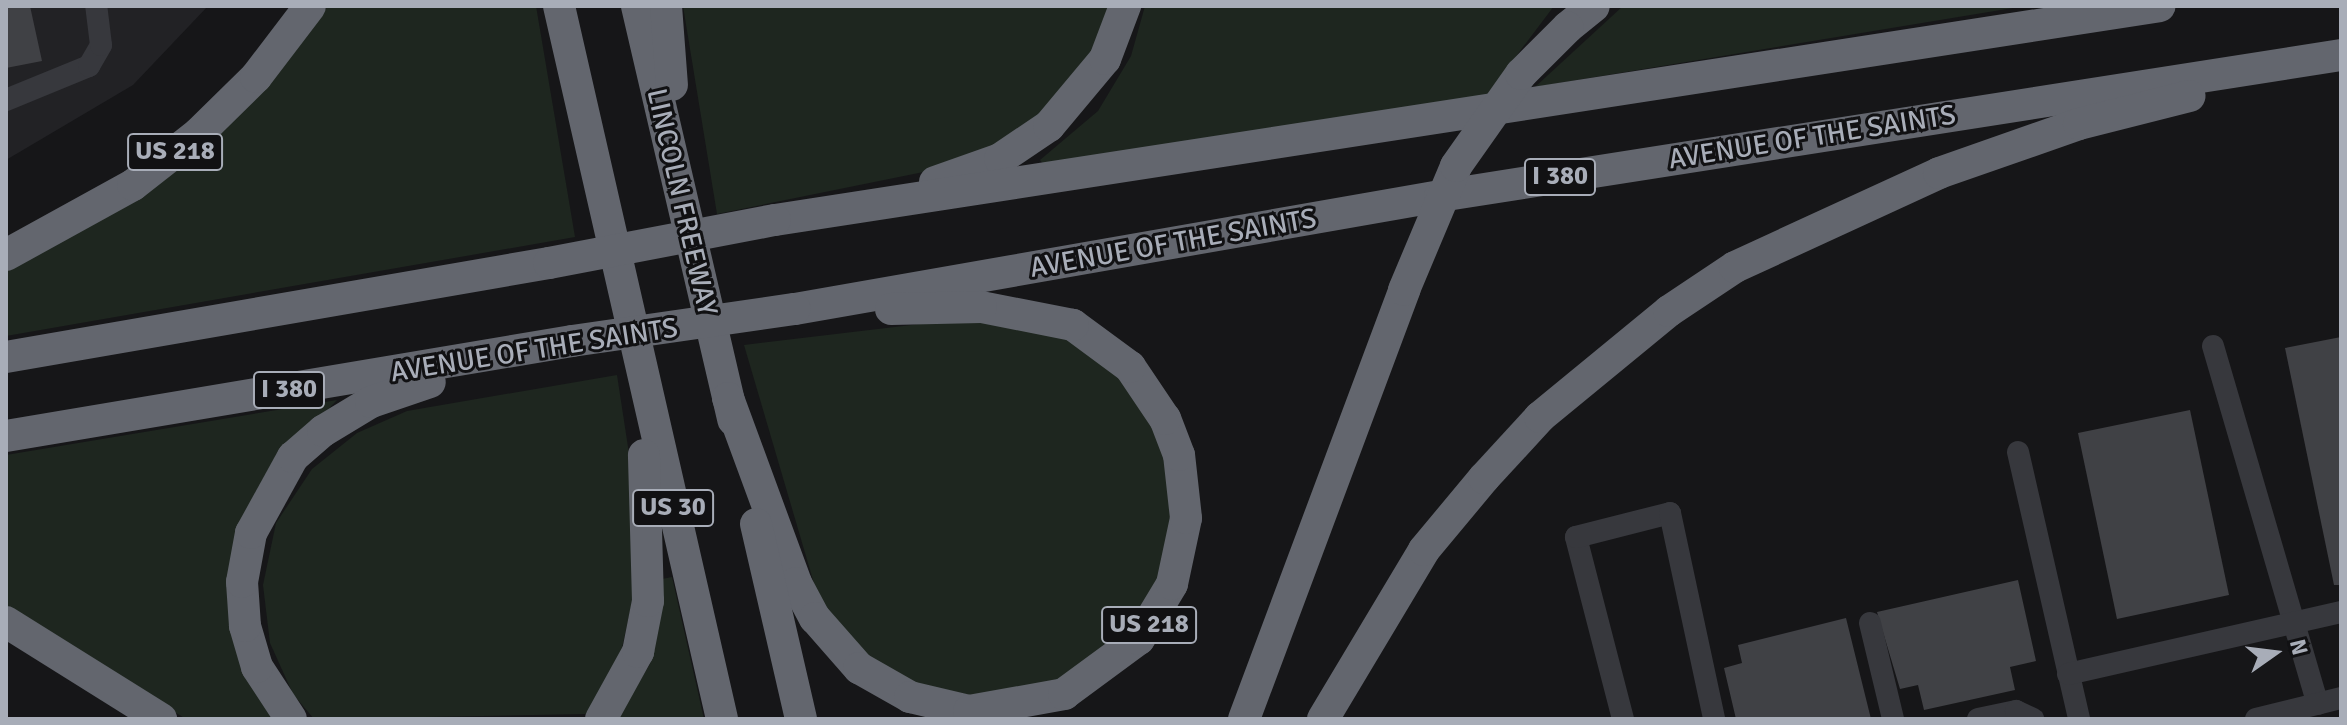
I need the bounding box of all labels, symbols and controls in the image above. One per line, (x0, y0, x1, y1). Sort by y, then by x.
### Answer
street label: LINCOLN FREEWAY (640, 85, 724, 319)
street label: AVENUE OF THE SAINTS (1666, 98, 1958, 176)
road number: US 218 (127, 130, 223, 174)
road number: I 380 (1522, 155, 1598, 199)
street label: AVENUE OF THE SAINTS (1027, 201, 1319, 285)
street label: AVENUE OF THE SAINTS (388, 311, 680, 389)
road number: I 380 (251, 368, 327, 412)
road number: US 30 (631, 486, 715, 530)
road number: US 218 (1101, 603, 1197, 647)
north arrow (2235, 613, 2315, 693)
text: N (2284, 636, 2314, 658)

